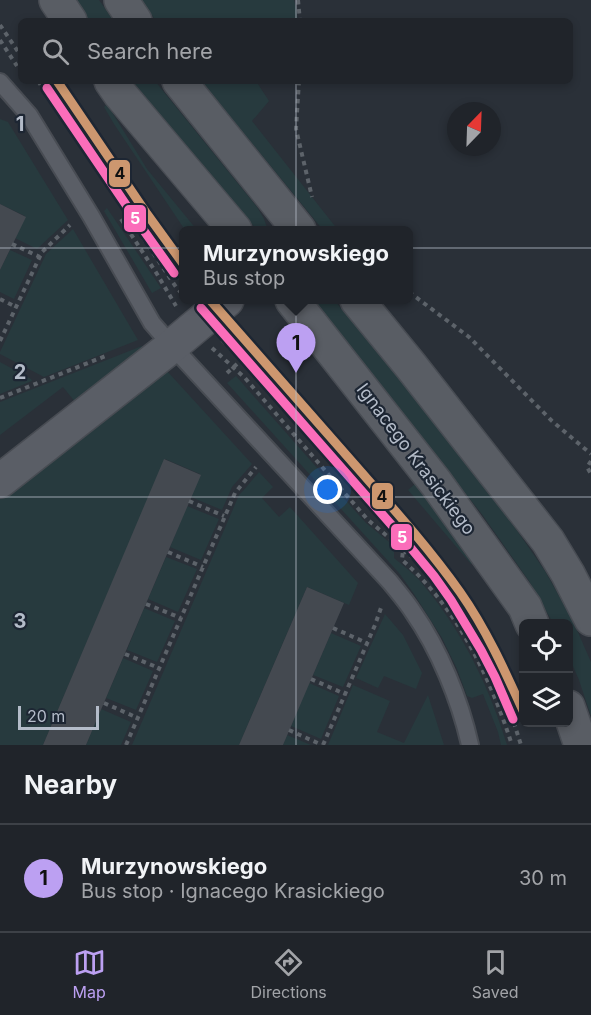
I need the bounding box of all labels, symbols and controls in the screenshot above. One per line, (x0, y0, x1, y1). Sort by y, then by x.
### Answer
search box (18, 18, 573, 84)
icon: search (39, 35, 72, 68)
text: Search here (87, 38, 213, 64)
north arrow (447, 102, 501, 156)
text: 1 (16, 112, 24, 136)
line badge: 4 (108, 159, 131, 188)
text: 4 (115, 163, 126, 183)
line badge: 5 (123, 204, 147, 233)
text: 5 (130, 208, 140, 228)
popup (179, 226, 413, 304)
text: Murzynowskiego (203, 240, 389, 266)
text: Bus stop (203, 266, 285, 290)
pin: 1 (276, 324, 316, 373)
text: 2 (14, 360, 26, 384)
street label: Ignacego Krasickiego (353, 379, 480, 538)
your location (313, 475, 342, 504)
line badge: 4 (371, 482, 394, 510)
text: 4 (377, 486, 388, 506)
line badge: 5 (390, 523, 413, 551)
text: 5 (397, 527, 407, 547)
text: 3 (14, 609, 26, 633)
map controls (519, 619, 573, 727)
button: locate (519, 619, 573, 673)
button: layers (519, 673, 573, 727)
scale bar (18, 703, 99, 730)
text: 20 m (27, 706, 65, 726)
text: Nearby (24, 769, 117, 800)
text: Murzynowskiego (81, 853, 267, 879)
text: 1 (39, 866, 48, 890)
text: 30 m (519, 866, 567, 890)
text: Bus stop · Ignacego Krasickiego (81, 879, 385, 903)
tab: Map (72, 946, 106, 1002)
tab: Directions (251, 946, 327, 1002)
tab: Saved (472, 946, 519, 1002)

